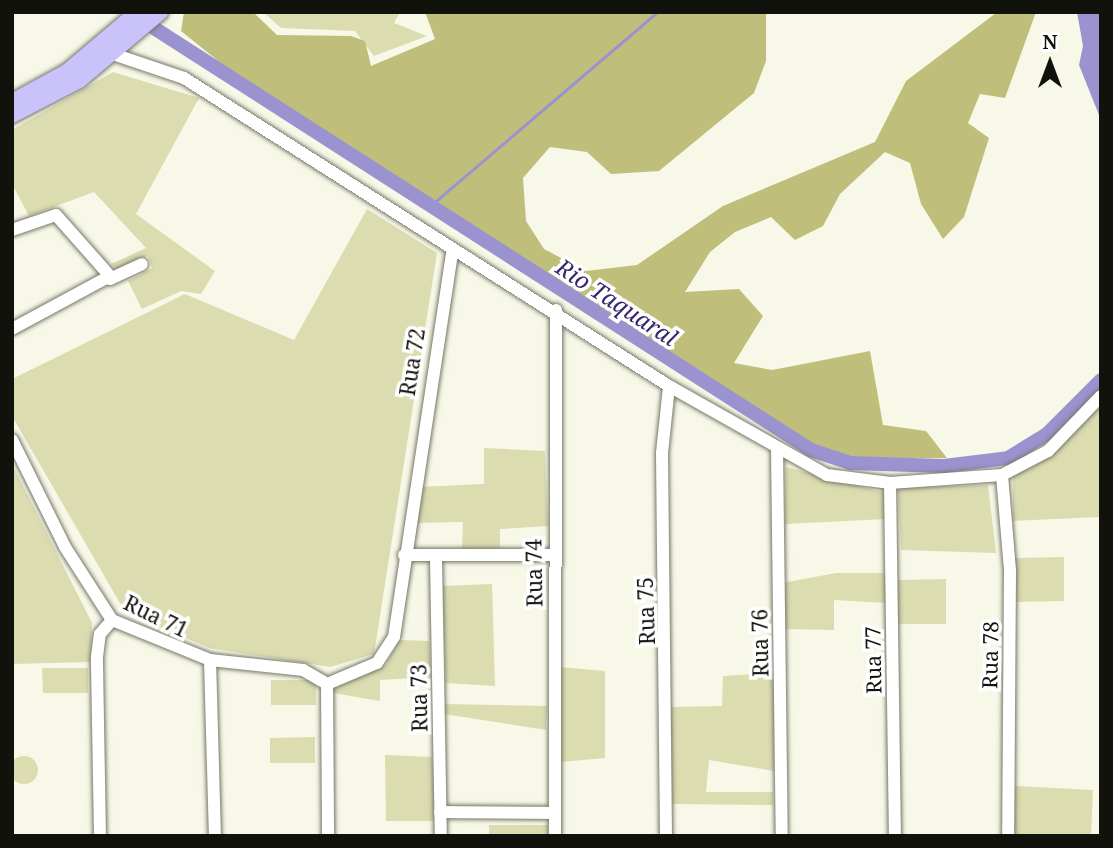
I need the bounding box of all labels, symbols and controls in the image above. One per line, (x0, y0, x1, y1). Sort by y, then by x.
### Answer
north arrow (1015, 28, 1085, 98)
text: N (1043, 29, 1057, 55)
water label: Rio Taquaral (551, 253, 683, 351)
street label: Rua 72 (394, 327, 430, 397)
street label: Rua 74 (521, 539, 547, 607)
street label: Rua 75 (632, 577, 660, 645)
street label: Rua 71 (120, 590, 192, 642)
street label: Rua 76 (747, 609, 773, 677)
street label: Rua 78 (977, 621, 1003, 689)
street label: Rua 77 (860, 626, 886, 694)
street label: Rua 73 (406, 664, 432, 732)

